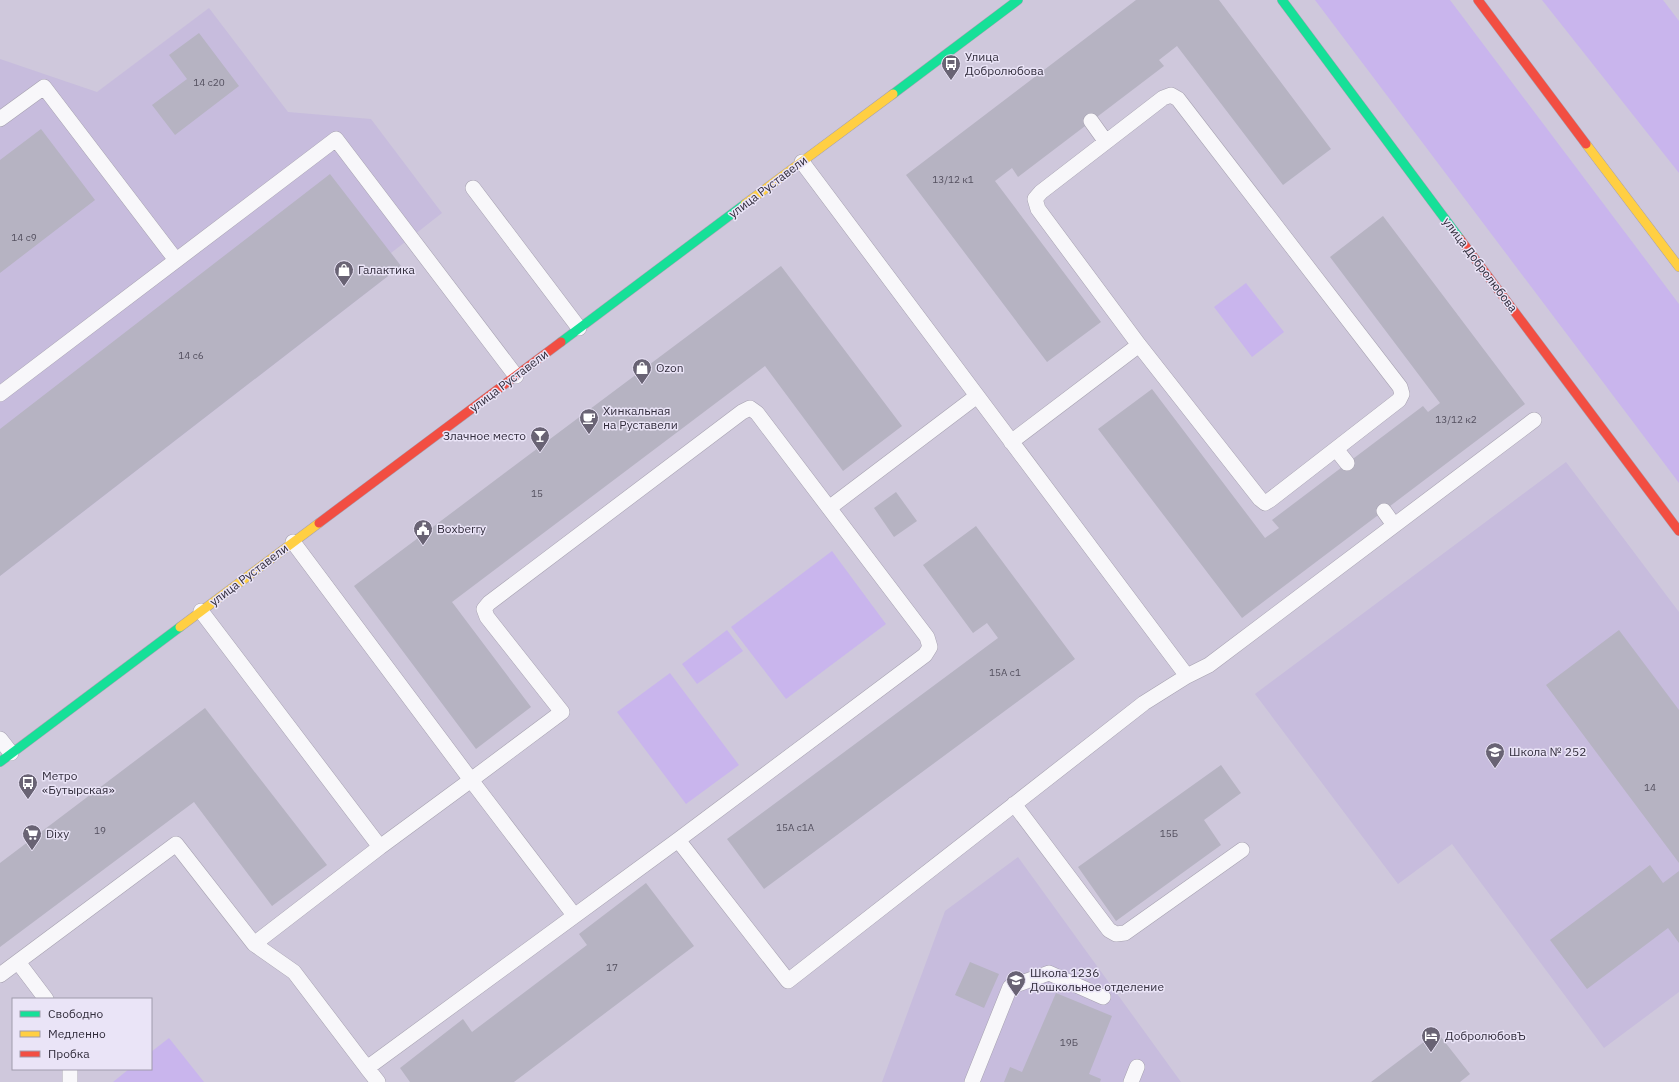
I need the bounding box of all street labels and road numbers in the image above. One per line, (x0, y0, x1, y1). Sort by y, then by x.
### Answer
street label: улица Руставели (725, 152, 810, 221)
street label: улица Добролюбова (1440, 214, 1521, 315)
street label: улица Руставели (466, 346, 551, 415)
street label: улица Руставели (206, 540, 291, 609)

